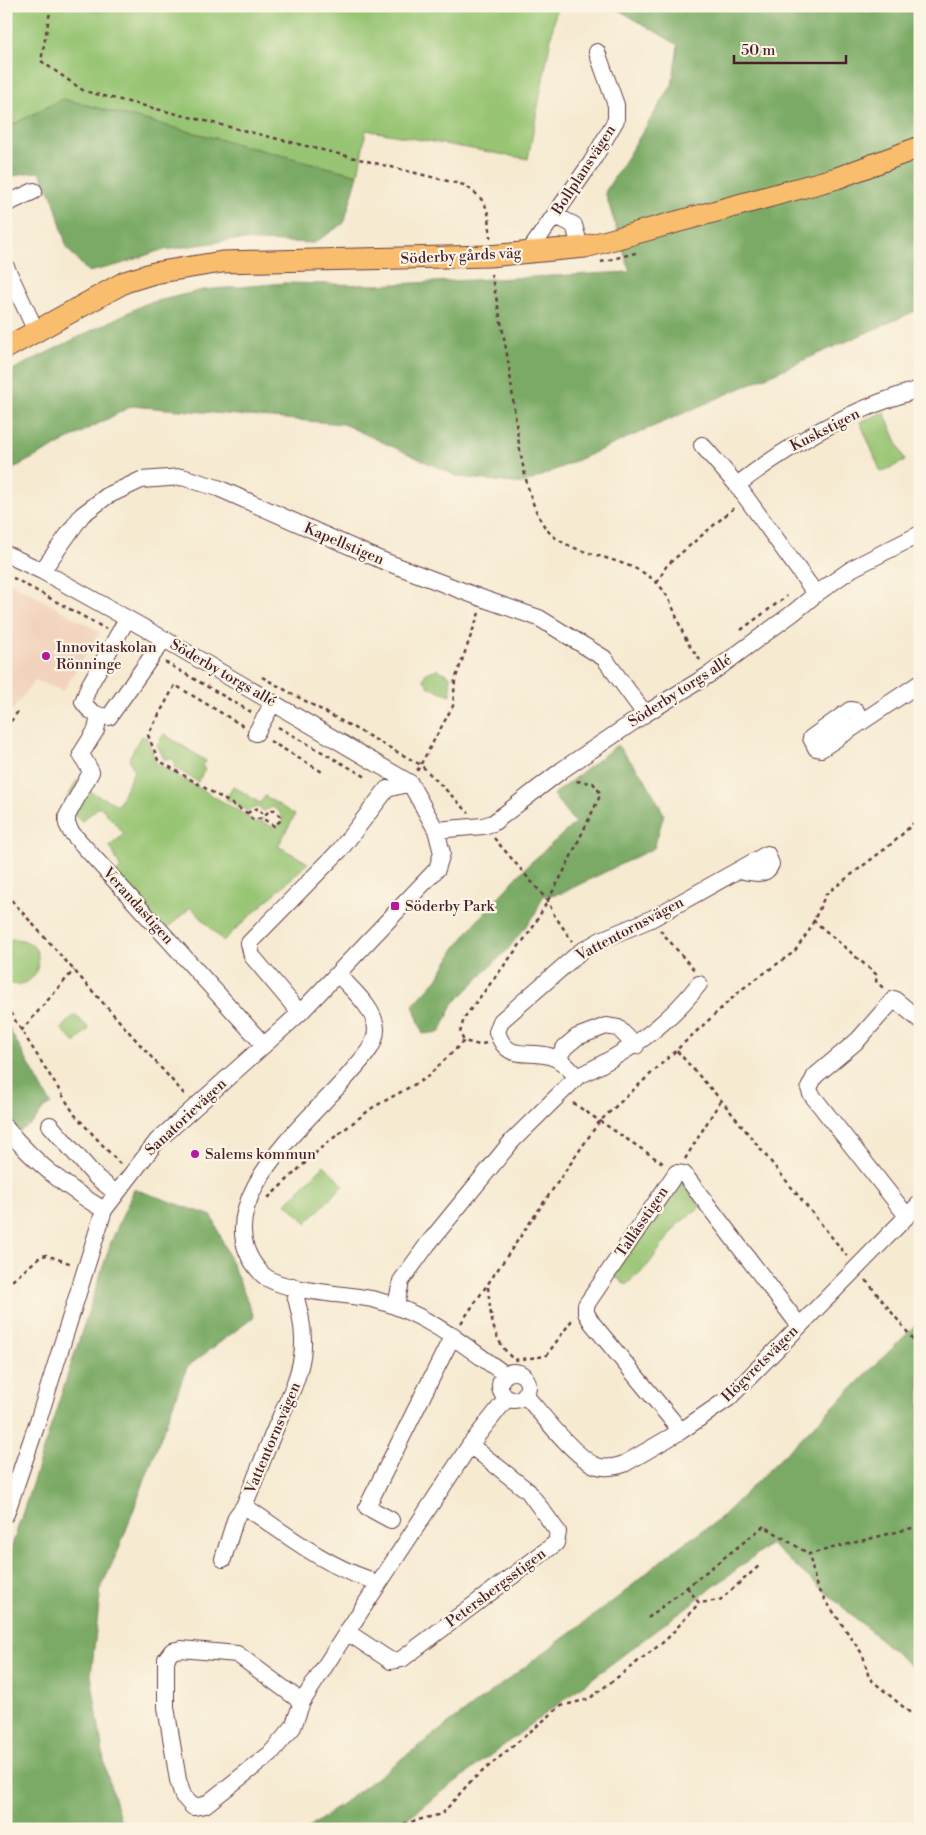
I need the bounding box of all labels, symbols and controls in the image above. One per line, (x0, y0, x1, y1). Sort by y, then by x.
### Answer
scale bar (734, 32, 846, 64)
text: 50 m (741, 41, 775, 60)
street label: Bollplansvägen (547, 121, 620, 219)
street label: Söderby gårds väg (400, 243, 522, 269)
street label: Kuskstigen (787, 404, 863, 456)
street label: Kapellstigen (301, 519, 387, 569)
street label: Söderby torgs allé (166, 635, 280, 711)
place label: Innovitaskolan Rönninge (56, 638, 157, 674)
marker: Innovitaskolan Rönninge (40, 650, 52, 662)
street label: Söderby torgs allé (625, 650, 735, 732)
street label: Verandastigen (98, 863, 178, 948)
street label: Vattentornsvägen (572, 893, 687, 966)
place label: Söderby Park (405, 897, 496, 916)
marker: Söderby Park (389, 900, 401, 912)
street label: Sanatorievägen (141, 1074, 231, 1160)
place label: Salems kommun (205, 1145, 316, 1164)
marker: Salems kommun (189, 1148, 201, 1160)
street label: Tallåsstigen (611, 1183, 673, 1261)
street label: Högvretsvägen (718, 1322, 802, 1406)
street label: Vattentornsvägen (241, 1379, 305, 1498)
street label: Petersbergsstigen (442, 1544, 550, 1632)

